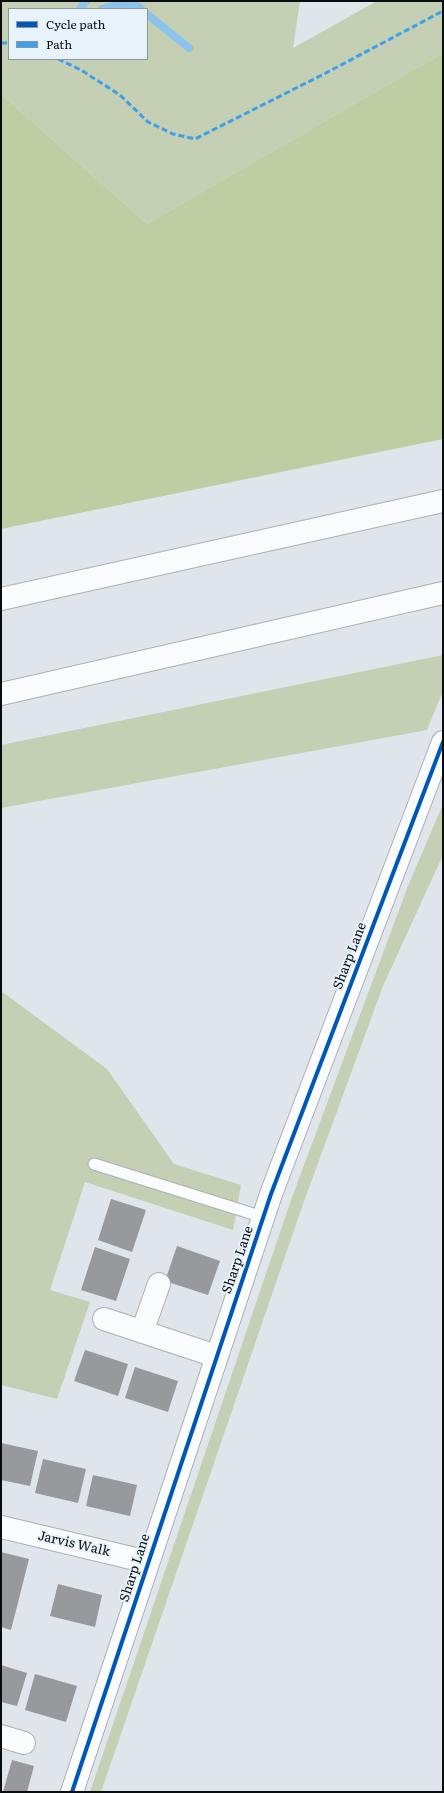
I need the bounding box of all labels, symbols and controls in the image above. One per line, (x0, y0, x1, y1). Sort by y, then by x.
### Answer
legend (8, 8, 148, 60)
text: Cycle path (46, 15, 106, 33)
text: Path (46, 35, 72, 53)
street label: Sharp Lane (330, 920, 370, 992)
street label: Sharp Lane (219, 1224, 257, 1296)
street label: Jarvis Walk (36, 1528, 112, 1560)
street label: Sharp Lane (117, 1532, 153, 1604)

